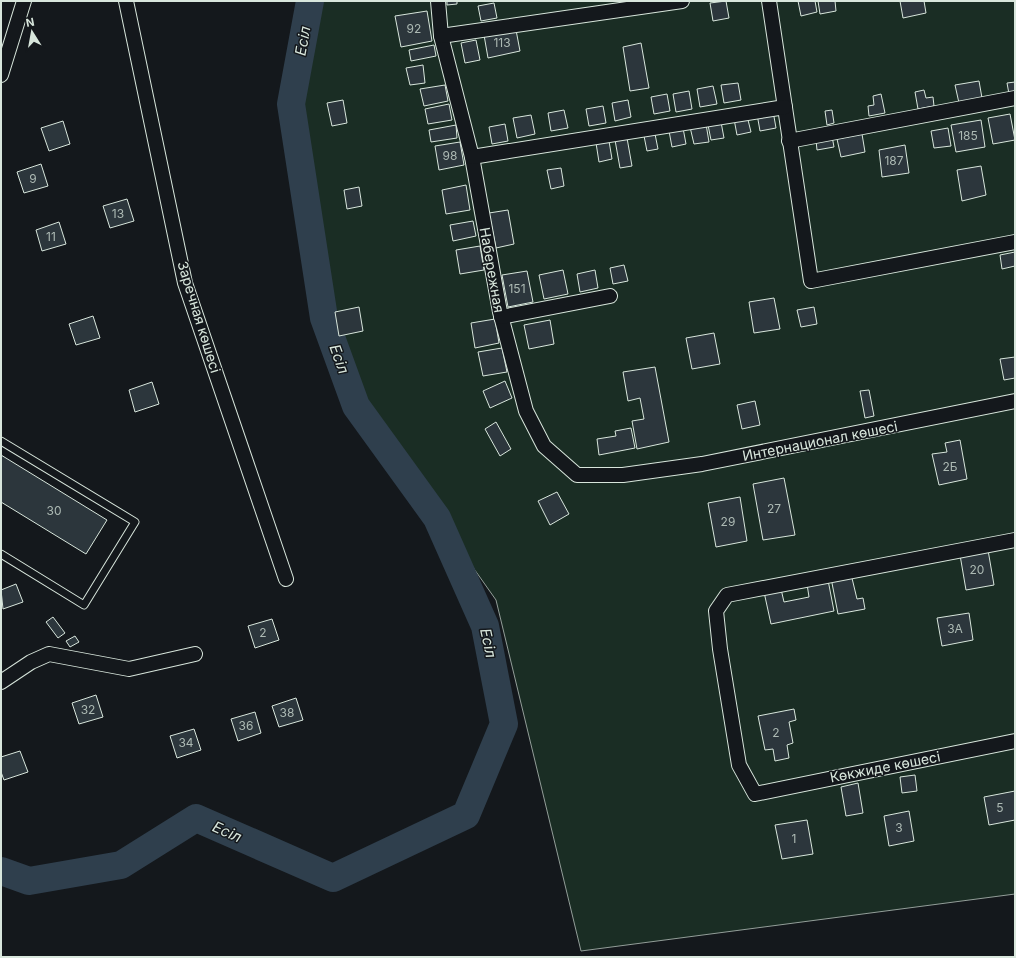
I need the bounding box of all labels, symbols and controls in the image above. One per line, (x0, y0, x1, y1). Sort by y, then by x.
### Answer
north arrow (12, 12, 52, 52)
text: N (25, 15, 36, 30)
house number: 92 (407, 21, 421, 36)
water label: Есіл (291, 24, 315, 57)
house number: 113 (493, 35, 511, 50)
house number: 185 (958, 128, 978, 143)
house number: 98 (443, 148, 457, 163)
house number: 187 (884, 153, 904, 168)
house number: 9 (29, 171, 37, 186)
house number: 13 (112, 206, 124, 221)
street label: Набережная (477, 226, 508, 314)
house number: 11 (46, 229, 56, 244)
street label: Заречная көшесі (174, 259, 225, 375)
house number: 151 (508, 281, 526, 296)
water label: Есіл (325, 342, 354, 376)
street label: Интернационал көшесі (741, 417, 899, 464)
house number: 2Б (942, 459, 958, 474)
house number: 27 (767, 501, 781, 516)
house number: 30 (47, 503, 61, 518)
house number: 29 (721, 514, 735, 529)
house number: 20 (970, 562, 984, 577)
house number: 3А (947, 621, 963, 636)
house number: 2 (259, 625, 267, 640)
water label: Есіл (476, 626, 501, 660)
house number: 32 (81, 702, 95, 717)
house number: 38 (280, 705, 294, 720)
house number: 36 (239, 718, 253, 733)
house number: 2 (772, 725, 780, 740)
house number: 34 (178, 735, 194, 750)
street label: Көкжиде көшесі (828, 747, 942, 786)
house number: 5 (996, 800, 1004, 815)
water label: Есіл (210, 817, 245, 846)
house number: 3 (895, 820, 903, 835)
house number: 1 (792, 831, 796, 846)

